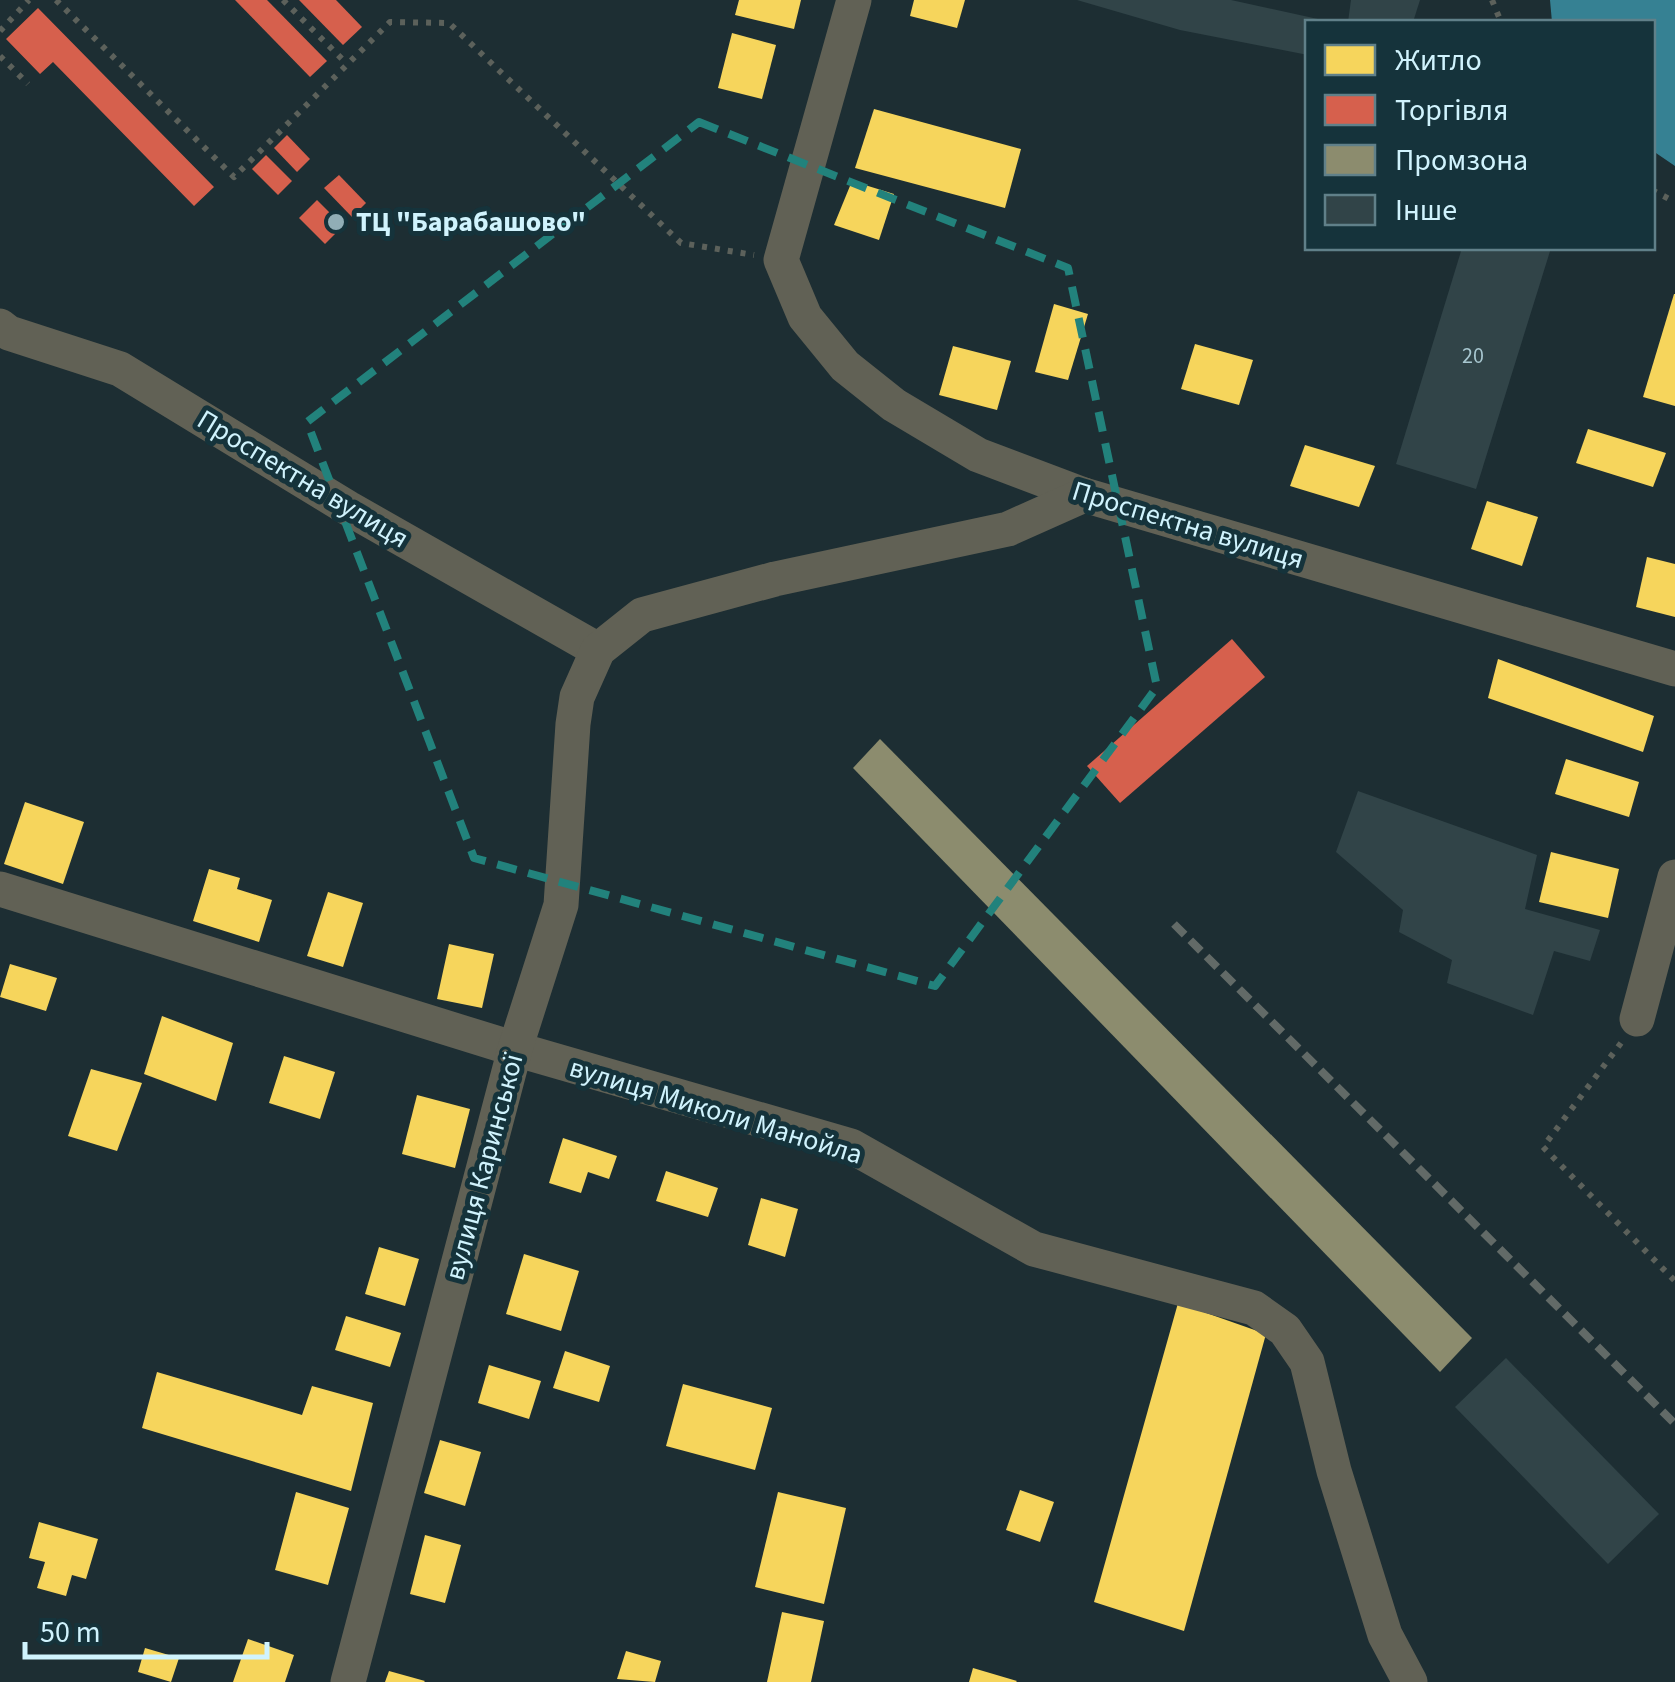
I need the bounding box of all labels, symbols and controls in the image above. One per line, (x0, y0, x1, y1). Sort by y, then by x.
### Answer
legend (1305, 20, 1655, 250)
text: Житло (1395, 39, 1482, 82)
text: Торгівля (1395, 89, 1508, 132)
text: Промзона (1395, 139, 1528, 182)
text: Інше (1395, 189, 1457, 232)
place label: ТЦ "Барабашово" (356, 202, 586, 242)
marker: ТЦ "Барабашово" (325, 211, 347, 233)
house number: 20 (1462, 340, 1484, 372)
street label: Проспектна вулиця (190, 400, 416, 558)
street label: Проспектна вулиця (1067, 471, 1309, 579)
street label: вулиця Миколи Манойла (565, 1047, 867, 1175)
street label: вулиця Каринської (435, 1048, 534, 1285)
scale bar (25, 1597, 268, 1659)
text: 50 m (40, 1611, 101, 1654)

